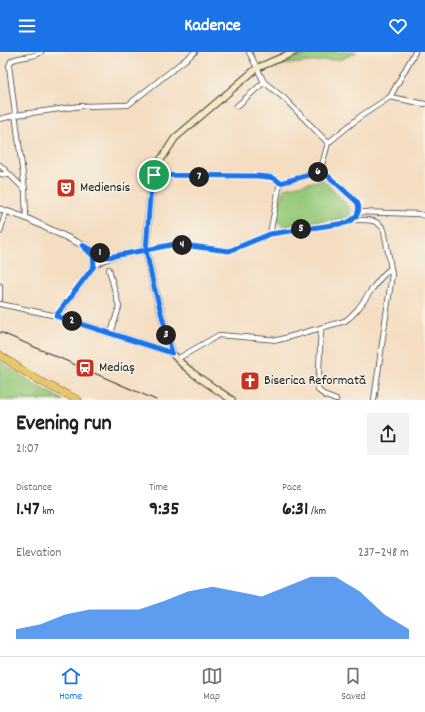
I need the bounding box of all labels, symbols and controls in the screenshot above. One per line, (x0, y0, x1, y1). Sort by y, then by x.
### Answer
text: Kadence (184, 14, 241, 39)
icon: menu (16, 15, 38, 37)
icon: heart (387, 15, 409, 37)
pin (137, 158, 171, 192)
pin: 6 (308, 162, 328, 182)
icon: arrive (143, 164, 165, 186)
text: 6 (315, 164, 321, 180)
pin: 7 (189, 167, 209, 187)
text: 7 (197, 169, 201, 185)
theatre icon: Mediensis (55, 177, 77, 199)
place label: Mediensis (80, 178, 131, 198)
pin: 5 (291, 219, 311, 239)
text: 5 (298, 221, 304, 237)
pin: 4 (172, 235, 192, 255)
text: 4 (180, 237, 184, 253)
pin: 1 (90, 243, 110, 263)
text: 1 (99, 245, 101, 261)
pin: 2 (62, 311, 82, 331)
text: 2 (70, 313, 74, 329)
pin: 3 (156, 325, 176, 345)
text: 3 (164, 327, 168, 343)
station icon: Mediaș (74, 357, 96, 379)
place label: Mediaș (99, 358, 135, 378)
church icon: Biserica Reformată (239, 370, 261, 392)
place label: Biserica Reformată (264, 371, 366, 391)
text: Evening run (16, 409, 112, 440)
button: share (367, 413, 409, 455)
text: 21:07 (16, 440, 39, 459)
text: Distance (16, 480, 52, 496)
text: Time (149, 480, 168, 496)
text: Pace (282, 480, 301, 496)
text: 1.47 (16, 496, 40, 524)
text: 9:35 (149, 496, 180, 524)
text: 6:31 (282, 496, 308, 524)
text: km (40, 504, 54, 520)
text: /km (308, 504, 326, 520)
text: Elevation (16, 544, 61, 563)
text: 237–248 m (358, 544, 409, 563)
tab: Home (59, 665, 82, 705)
tab: Map (201, 665, 223, 705)
tab: Saved (341, 665, 366, 705)

